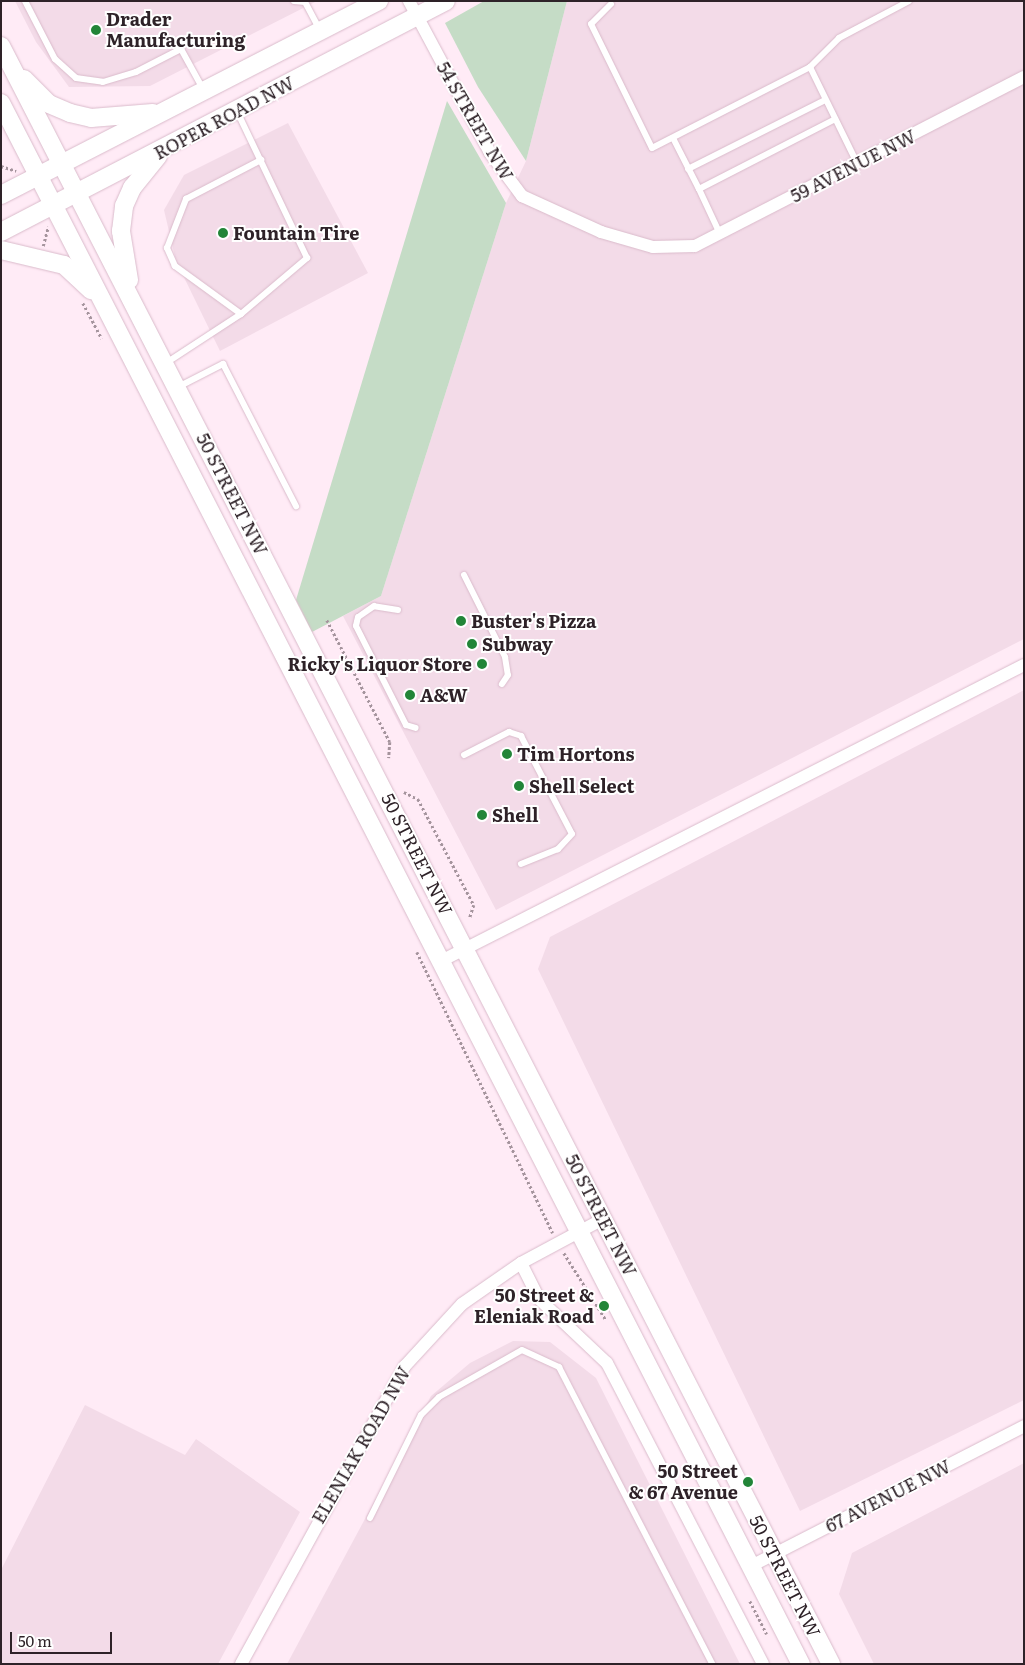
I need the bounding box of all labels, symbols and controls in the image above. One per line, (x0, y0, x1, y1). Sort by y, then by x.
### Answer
place label: Drader Manufacturing (106, 9, 245, 52)
marker: Drader Manufacturing (90, 24, 102, 36)
street label: 54 STREET NW (432, 58, 518, 184)
street label: ROPER ROAD NW (150, 72, 298, 164)
street label: 59 AVENUE NW (787, 125, 919, 207)
place label: Fountain Tire (233, 222, 359, 244)
marker: Fountain Tire (217, 227, 229, 239)
street label: 50 STREET NW (192, 429, 272, 559)
place label: Buster's Pizza (471, 610, 596, 632)
marker: Buster's Pizza (455, 615, 467, 627)
place label: Subway (482, 633, 553, 655)
marker: Subway (466, 638, 478, 650)
place label: Ricky's Liquor Store (287, 653, 472, 675)
marker: Ricky's Liquor Store (476, 658, 488, 670)
place label: A&W (420, 684, 467, 706)
marker: A&W (404, 689, 416, 701)
place label: Tim Hortons (517, 743, 635, 765)
marker: Tim Hortons (501, 748, 513, 760)
place label: Shell Select (529, 775, 634, 797)
marker: Shell Select (513, 780, 525, 792)
street label: 50 STREET NW (377, 789, 457, 919)
place label: Shell (492, 804, 538, 826)
marker: Shell (476, 809, 488, 821)
street label: 50 STREET NW (561, 1150, 641, 1280)
place label: 50 Street & Eleniak Road (474, 1285, 594, 1328)
marker: 50 Street & Eleniak Road (598, 1300, 610, 1312)
street label: ELENIAK ROAD NW (307, 1363, 415, 1527)
street label: 67 AVENUE NW (822, 1455, 954, 1537)
place label: 50 Street & 67 Avenue (628, 1461, 738, 1504)
marker: 50 Street & 67 Avenue (742, 1476, 754, 1488)
street label: 50 STREET NW (745, 1511, 825, 1641)
scale bar (12, 1622, 115, 1654)
text: 50 m (18, 1629, 52, 1652)

